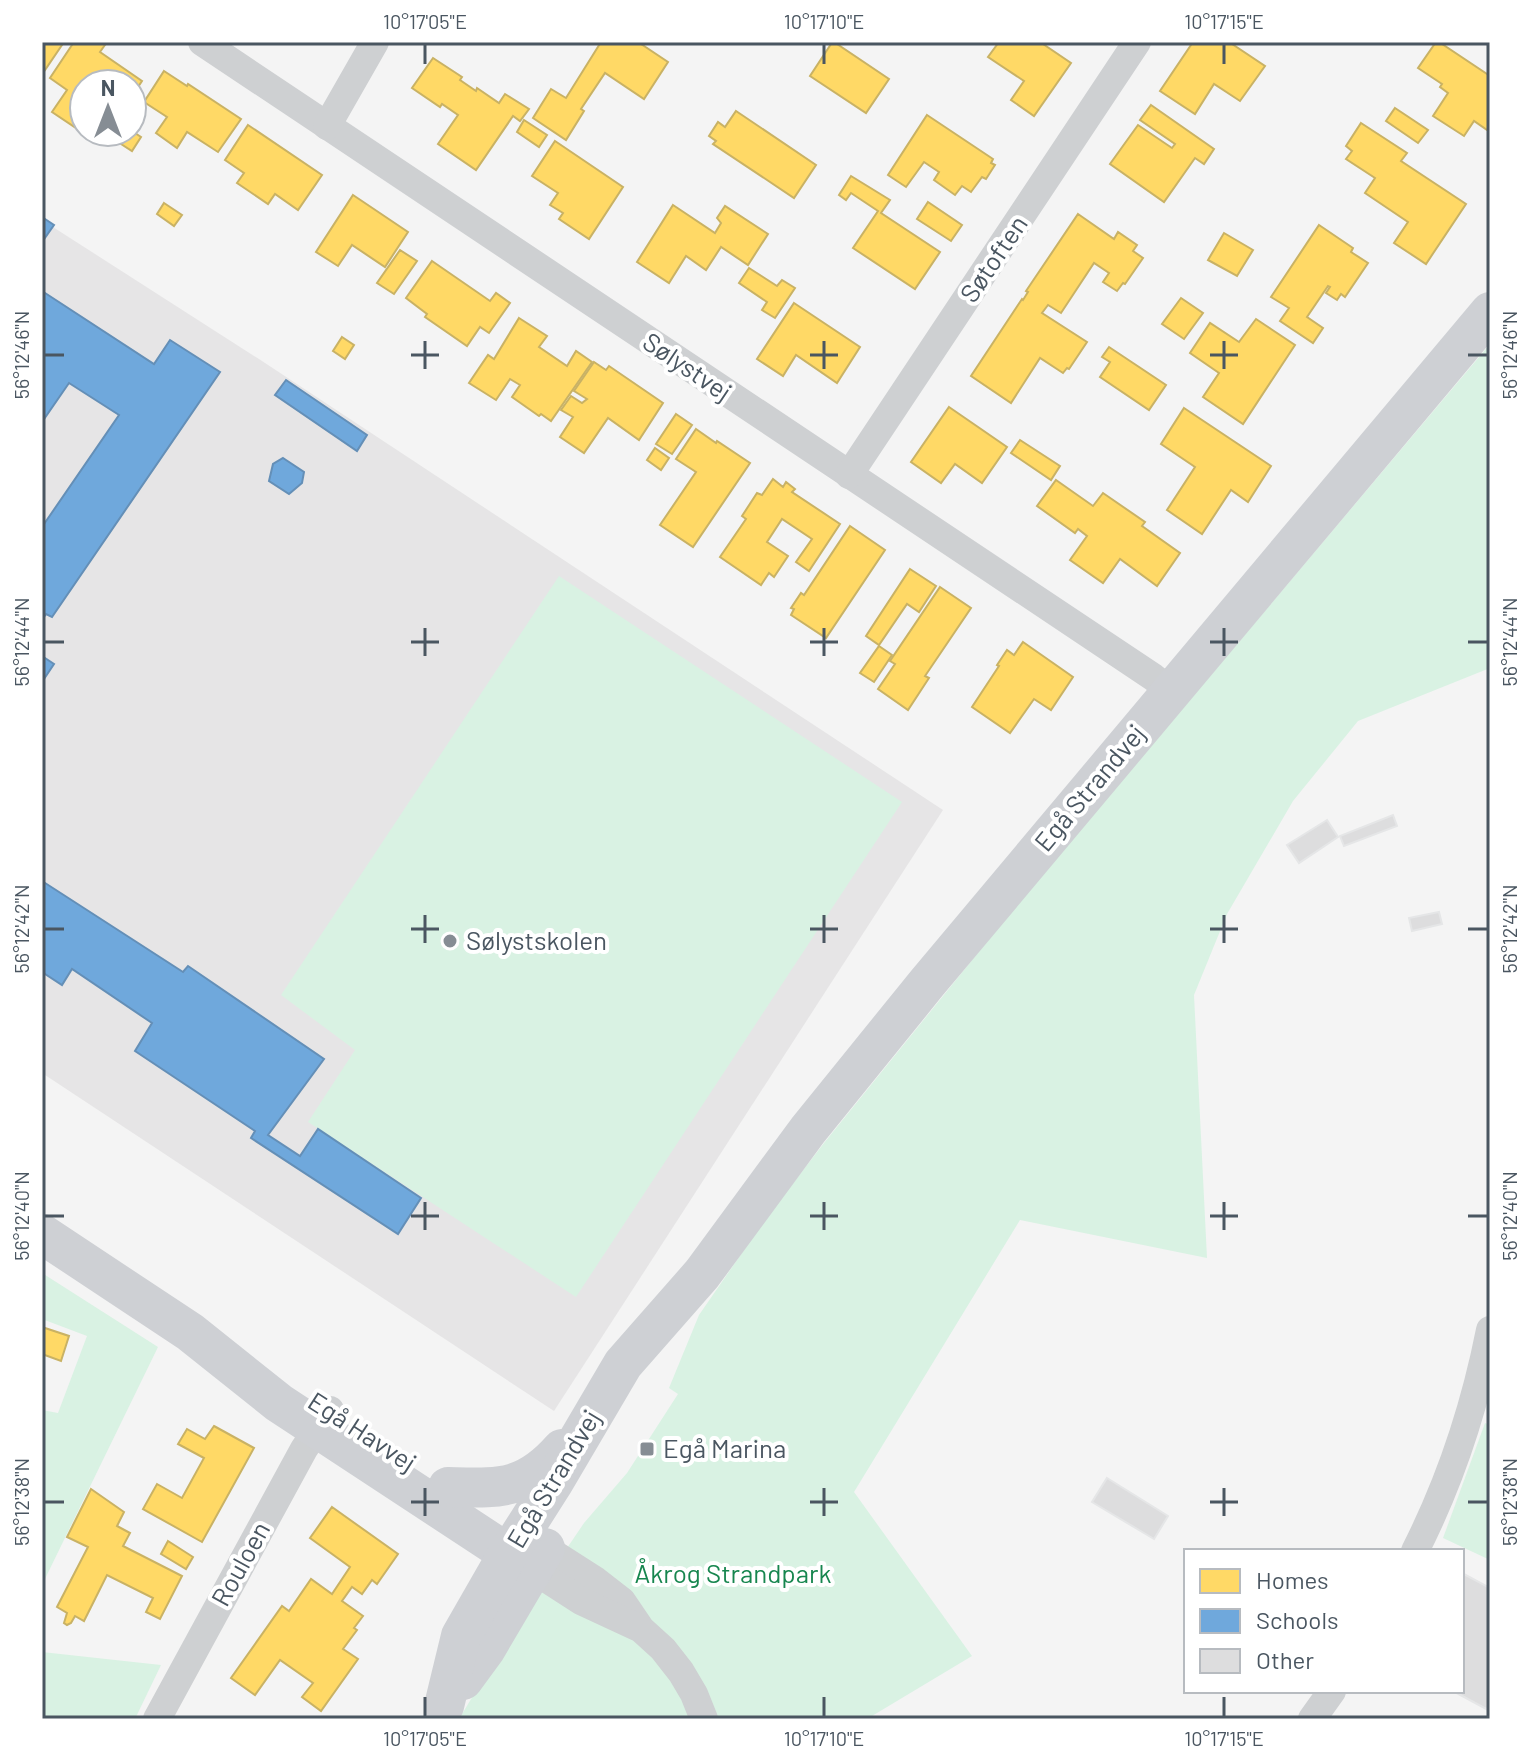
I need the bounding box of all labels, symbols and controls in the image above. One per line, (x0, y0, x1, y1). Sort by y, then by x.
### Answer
text: 10°17'05"E (383, 9, 467, 33)
text: 10°17'10"E (784, 9, 864, 33)
text: 10°17'15"E (1184, 9, 1264, 33)
north arrow (68, 68, 148, 148)
text: N (101, 74, 115, 100)
street label: Søtoften (952, 209, 1033, 307)
text: 56°12'46"N (9, 311, 33, 399)
text: 56°12'46"N (1497, 311, 1521, 399)
street label: Sølystvej (638, 325, 738, 407)
text: 56°12'44"N (9, 598, 33, 686)
text: 56°12'44"N (1497, 598, 1521, 686)
street label: Egå Strandvej (1027, 717, 1151, 857)
text: 56°12'42"N (9, 885, 33, 973)
text: 56°12'42"N (1497, 885, 1521, 973)
place label: Sølystskolen (466, 924, 607, 955)
marker: Sølystskolen (441, 932, 459, 950)
text: 56°12'40"N (9, 1171, 33, 1261)
text: 56°12'40"N (1497, 1171, 1521, 1261)
street label: Egå Havvej (303, 1384, 423, 1477)
street label: Egå Strandvej (499, 1404, 606, 1553)
place label: Egå Marina (663, 1432, 786, 1463)
marker: Egå Marina (638, 1440, 656, 1458)
text: 56°12'38"N (9, 1458, 33, 1546)
text: 56°12'38"N (1497, 1458, 1521, 1546)
street label: Rouloen (204, 1516, 276, 1611)
legend (1184, 1549, 1464, 1693)
park label: Åkrog Strandpark (635, 1557, 831, 1588)
text: Homes (1256, 1565, 1329, 1594)
text: Schools (1256, 1605, 1339, 1634)
text: Other (1256, 1645, 1314, 1674)
text: 10°17'05"E (383, 1726, 467, 1750)
text: 10°17'10"E (784, 1726, 864, 1750)
text: 10°17'15"E (1184, 1726, 1264, 1750)

